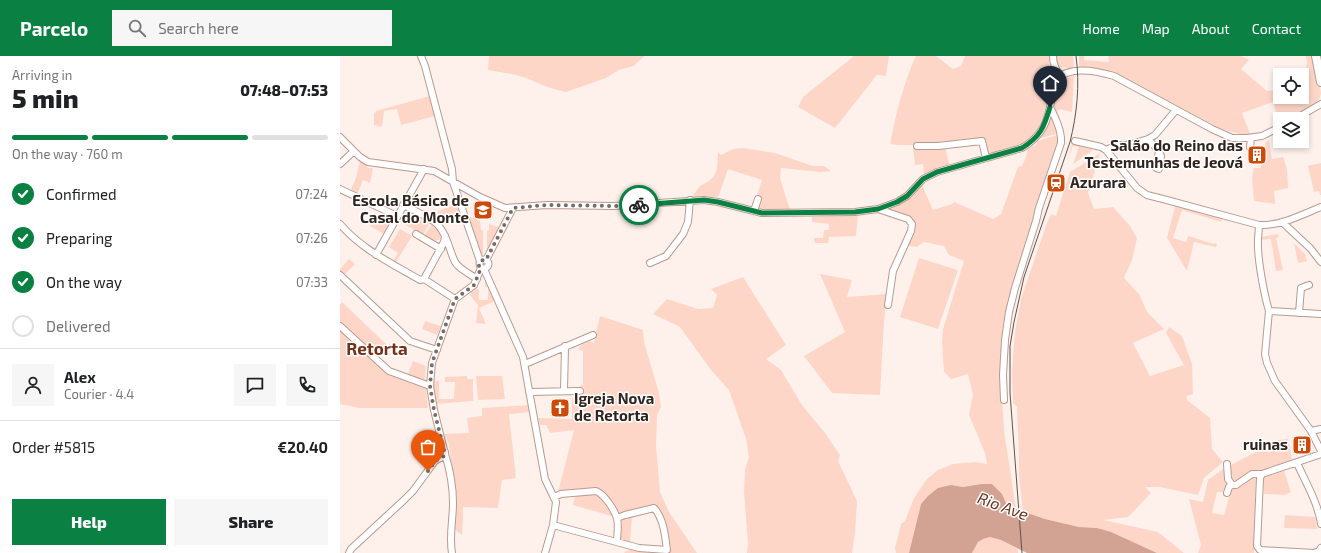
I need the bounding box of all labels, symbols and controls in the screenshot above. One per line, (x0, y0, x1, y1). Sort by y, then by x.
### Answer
search box (112, 10, 392, 46)
text: Parcelo (20, 17, 88, 40)
icon: search (126, 17, 148, 39)
text: Search here (158, 19, 239, 37)
text: Home (1083, 20, 1120, 37)
text: Map (1142, 20, 1170, 37)
text: About (1192, 20, 1230, 37)
text: Contact (1252, 20, 1301, 37)
pin (1033, 66, 1067, 107)
text: Arriving in (12, 67, 72, 83)
map controls (1273, 68, 1309, 148)
button: locate (1273, 68, 1309, 104)
icon: home (1039, 72, 1061, 94)
text: 07:48–07:53 (240, 81, 328, 99)
text: 5 min (12, 82, 79, 113)
button: layers (1273, 112, 1309, 148)
place label: Salão do Reino das Testemunhas de Jeová (1084, 136, 1243, 171)
building icon: Salão do Reino das Testemunhas de Jeová (1246, 144, 1268, 166)
text: On the way · 760 m (12, 146, 123, 162)
station icon: Azurara (1045, 172, 1067, 194)
place label: Azurara (1070, 173, 1126, 191)
icon: check (12, 183, 34, 205)
text: Confirmed (46, 185, 117, 203)
courier (619, 185, 659, 225)
text: 07:24 (295, 186, 328, 202)
place label: Escola Básica de Casal do Monte (352, 191, 469, 226)
icon: bike (628, 194, 650, 216)
school or university icon: Escola Básica de Casal do Monte (472, 199, 494, 221)
icon: check (12, 227, 34, 249)
text: Preparing (46, 229, 112, 247)
text: 07:26 (296, 230, 328, 246)
icon: check (12, 271, 34, 293)
text: On the way (46, 273, 122, 291)
text: 07:33 (296, 274, 328, 290)
text: Delivered (46, 317, 111, 335)
district label: Retorta (346, 338, 408, 358)
button: person (12, 364, 54, 406)
button: chat (234, 364, 276, 406)
button: phone (286, 364, 328, 406)
text: Alex (64, 368, 96, 386)
text: Courier · 4.4 (64, 386, 134, 402)
place label: Igreja Nova de Retorta (574, 389, 654, 424)
church icon: Igreja Nova de Retorta (549, 397, 571, 419)
pin (411, 430, 445, 471)
building icon: ruinas (1291, 434, 1313, 456)
place label: ruinas (1243, 435, 1288, 453)
icon: bag (417, 436, 439, 458)
text: Order #5815 (12, 438, 95, 456)
text: €20.40 (278, 438, 328, 456)
water label: Rio Ave (975, 488, 1032, 524)
button: Help (12, 499, 166, 545)
button: Share (174, 499, 328, 545)

